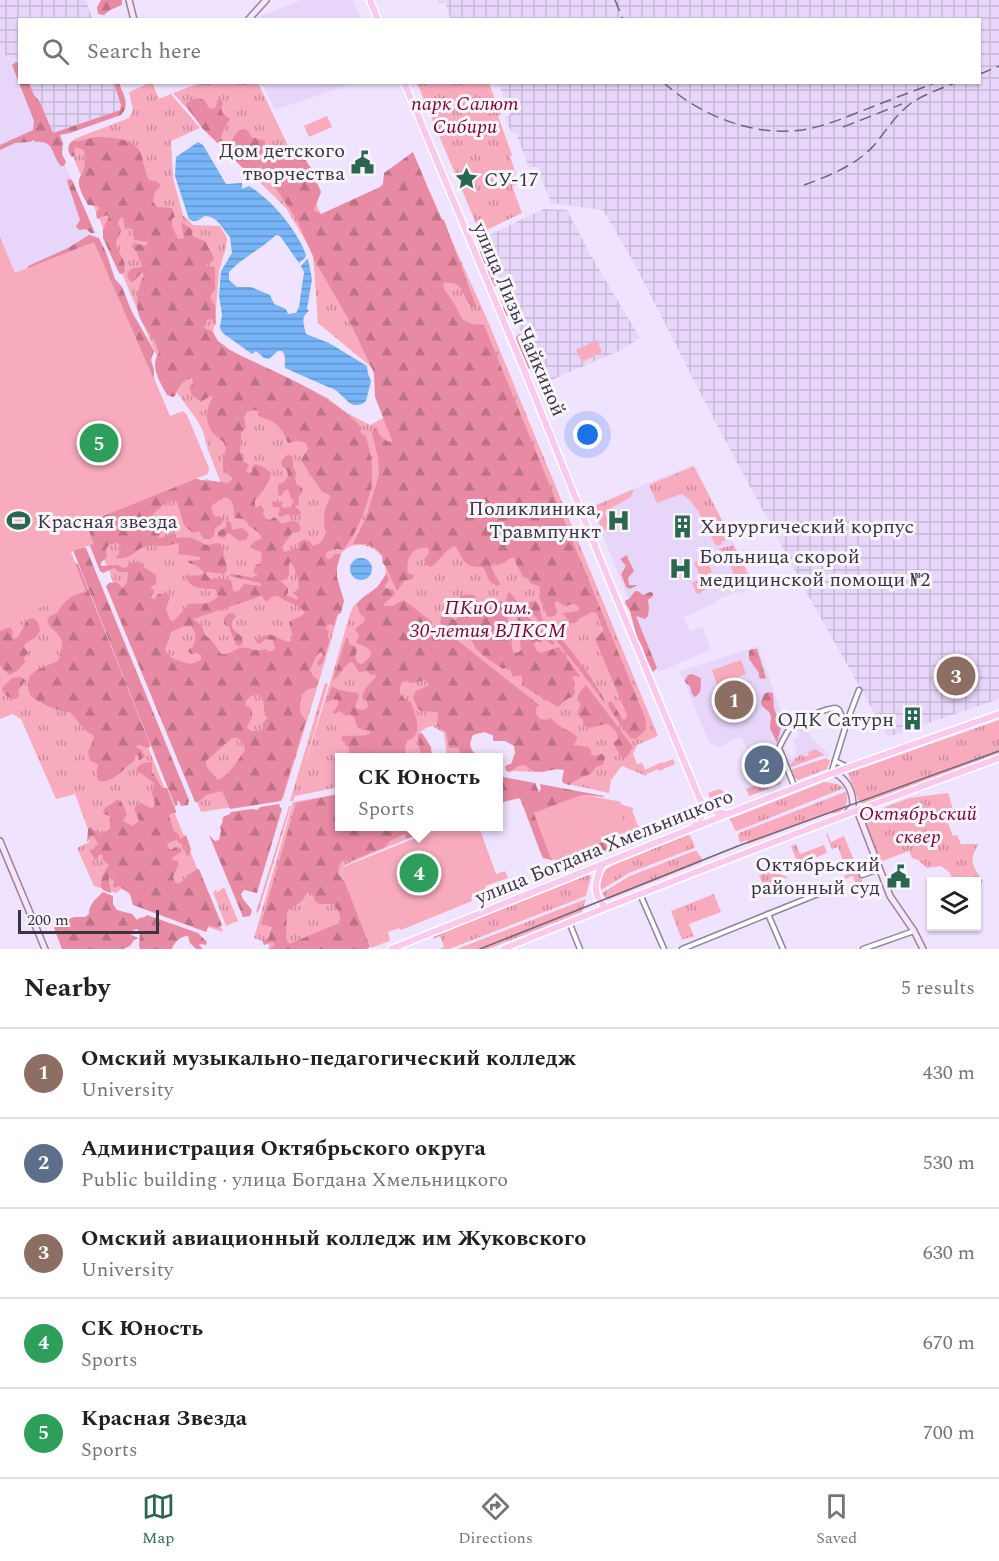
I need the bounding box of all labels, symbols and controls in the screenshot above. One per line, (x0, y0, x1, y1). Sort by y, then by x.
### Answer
search box (18, 18, 981, 84)
icon: search (39, 35, 72, 68)
text: Search here (87, 35, 201, 68)
park label: парк Салют Сибири (411, 89, 519, 142)
place label: Дом детского творчества (219, 136, 345, 189)
public building icon: Дом детского творчества (350, 149, 376, 175)
place label: СУ-17 (484, 165, 539, 195)
place icon: СУ-17 (453, 166, 479, 192)
street label: улица Лизы Чайкиной (464, 217, 574, 421)
pin: 5 (80, 420, 118, 466)
your location (573, 420, 602, 449)
place label: Поликлиника, Травмпункт (468, 494, 601, 547)
place label: Красная звезда (37, 507, 178, 537)
hospital icon: Поликлиника, Травмпункт (606, 507, 632, 533)
sports icon: Красная звезда (6, 508, 32, 534)
place label: Хирургический корпус (700, 512, 914, 542)
building icon: Хирургический корпус (669, 513, 695, 539)
place label: Больница скорой медицинской помощи №2 (699, 542, 930, 595)
hospital icon: Больница скорой медицинской помощи №2 (668, 555, 694, 581)
park label: ПКиО им. 30-летия ВЛКСМ (410, 593, 567, 646)
pin: 3 (936, 654, 976, 698)
pin: 1 (714, 678, 754, 722)
place label: ОДК Сатурн (777, 705, 894, 735)
building icon: ОДК Сатурн (899, 706, 925, 732)
pin: 2 (744, 742, 783, 788)
popup (335, 753, 503, 831)
text: СК Юность (358, 761, 480, 794)
street label: улица Богдана Хмельницкого (470, 781, 738, 913)
text: Sports (358, 794, 415, 824)
park label: Октябрьский сквер (859, 799, 978, 852)
pin: 4 (400, 850, 438, 896)
place label: Октябрьский районный суд (751, 850, 880, 903)
public building icon: Октябрьский районный суд (885, 863, 911, 889)
map controls (927, 877, 981, 931)
button: layers (927, 877, 981, 931)
scale bar (18, 907, 159, 935)
text: 200 m (27, 908, 69, 932)
text: Nearby (24, 968, 110, 1008)
text: 5 results (901, 973, 975, 1003)
text: Омский музыкально-педагогический колледж (81, 1042, 576, 1075)
text: 1 (38, 1058, 49, 1088)
text: 430 m (923, 1058, 975, 1088)
text: University (81, 1075, 173, 1105)
text: Администрация Октябрьского округа (81, 1132, 486, 1165)
text: 2 (38, 1148, 49, 1178)
text: 530 m (923, 1148, 975, 1178)
text: Public building · улица Богдана Хмельницкого (81, 1165, 508, 1195)
text: Омский авиационный колледж им Жуковского (81, 1222, 586, 1255)
text: 3 (38, 1238, 49, 1268)
text: 630 m (923, 1238, 975, 1268)
text: University (81, 1255, 173, 1285)
text: СК Юность (81, 1312, 203, 1345)
text: 4 (38, 1328, 49, 1358)
text: 670 m (923, 1328, 975, 1358)
text: Sports (81, 1345, 138, 1375)
text: Красная Звезда (81, 1402, 247, 1435)
text: 5 (38, 1418, 49, 1448)
text: 700 m (923, 1418, 975, 1448)
text: Sports (81, 1435, 138, 1465)
tab: Map (142, 1490, 175, 1550)
tab: Directions (458, 1490, 533, 1550)
tab: Saved (816, 1490, 857, 1550)

